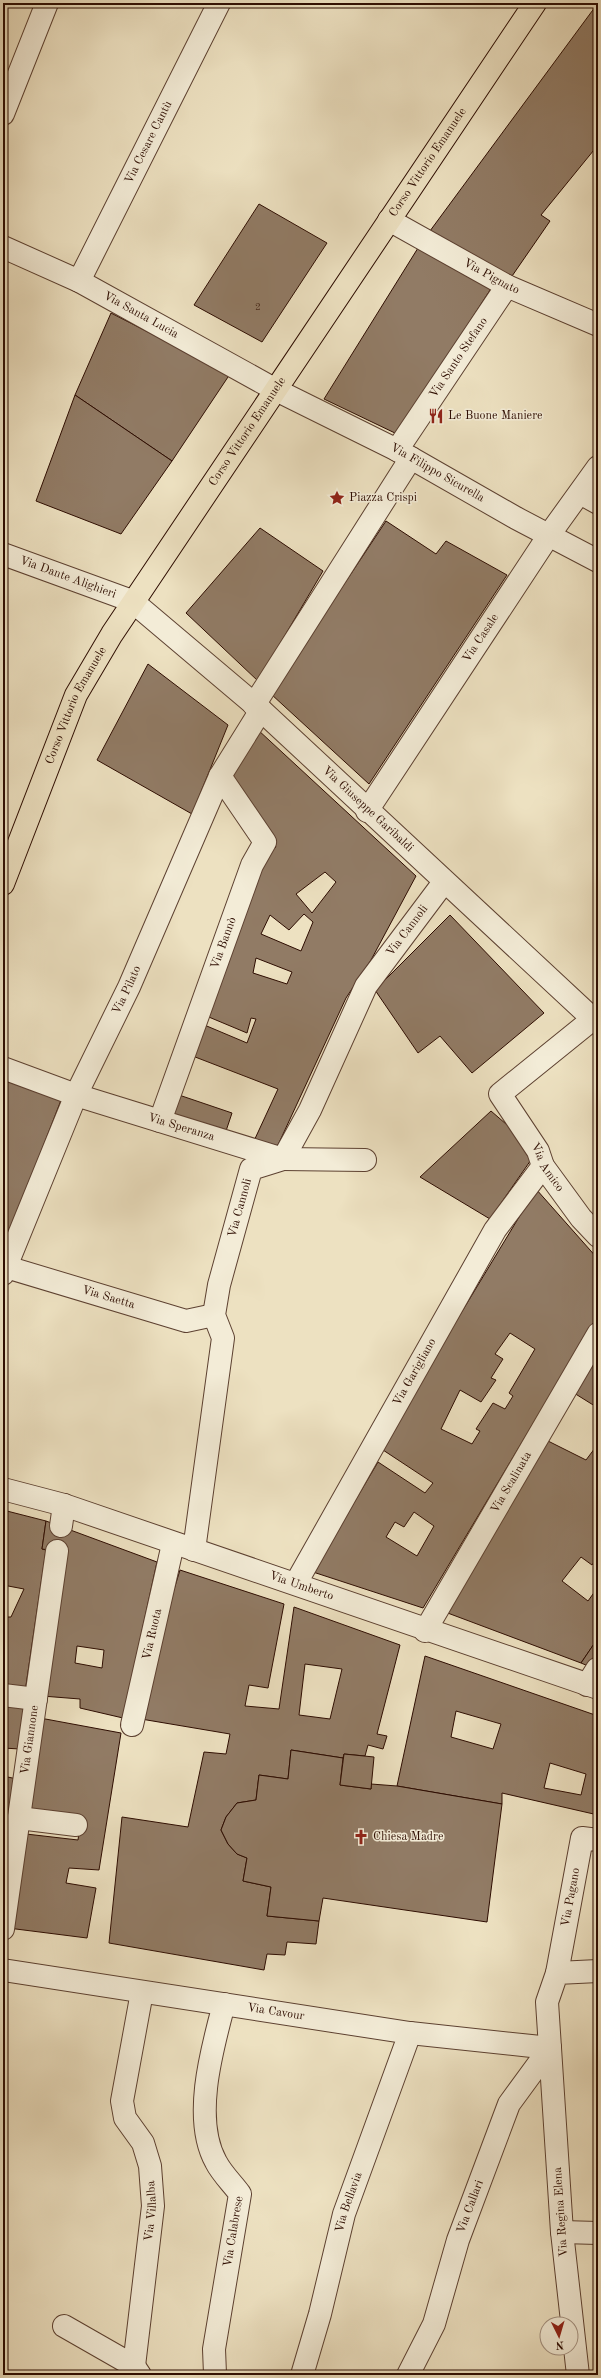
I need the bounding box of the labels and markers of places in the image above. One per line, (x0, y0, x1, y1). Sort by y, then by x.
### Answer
restaurant icon: Le Buone Maniere (427, 407, 445, 425)
place label: Le Buone Maniere (448, 410, 543, 422)
place icon: Piazza Crispi (328, 489, 346, 507)
place label: Piazza Crispi (349, 492, 417, 504)
church icon: Chiesa Madre (352, 1828, 370, 1846)
place label: Chiesa Madre (373, 1831, 444, 1843)

